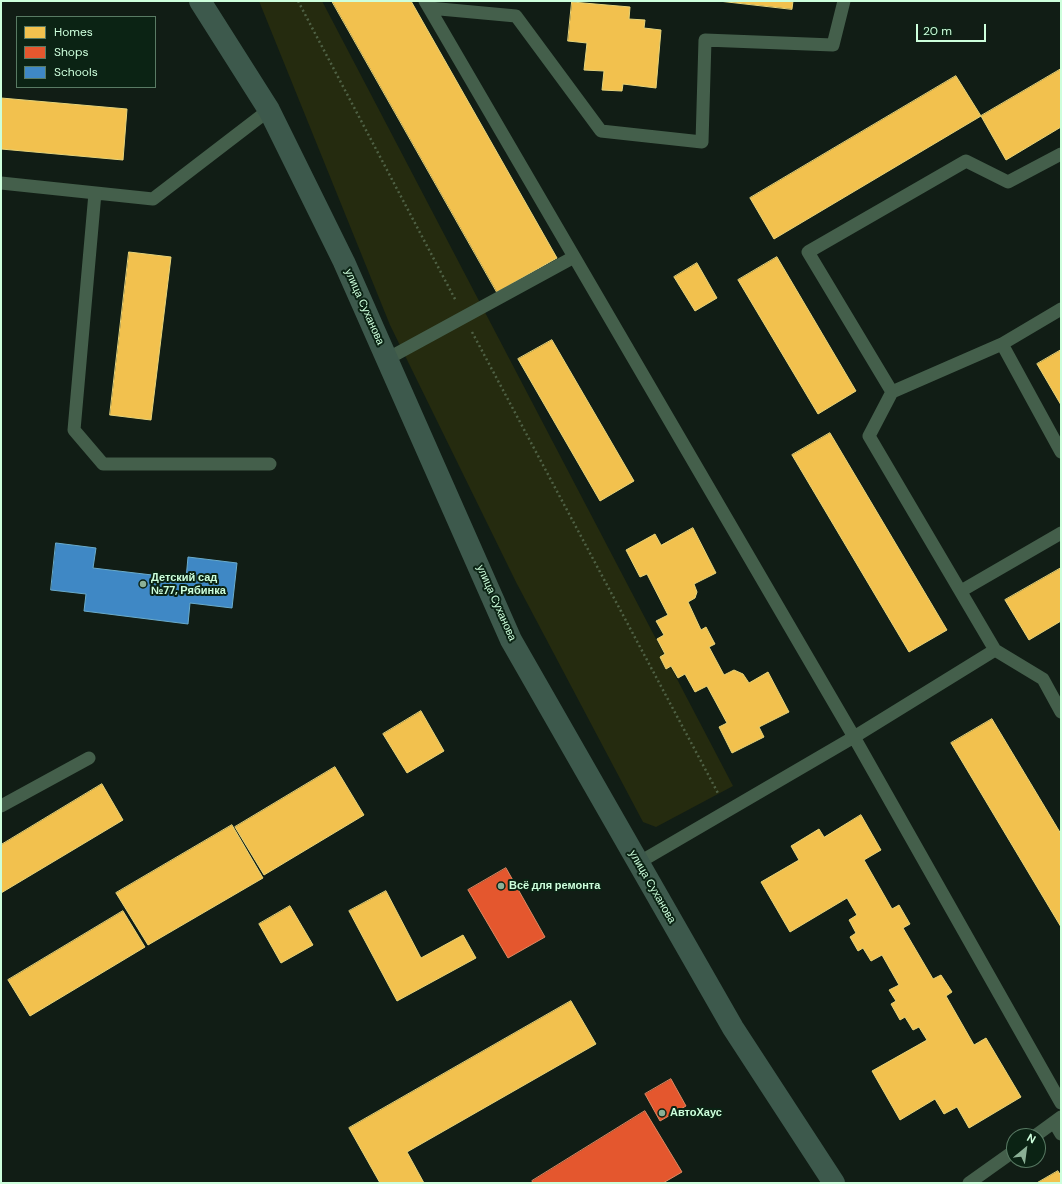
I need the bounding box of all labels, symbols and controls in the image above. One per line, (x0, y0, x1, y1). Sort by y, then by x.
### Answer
legend (16, 16, 156, 88)
scale bar (918, 16, 988, 42)
text: 20 m (923, 23, 952, 39)
text: Homes (54, 24, 93, 40)
text: Shops (54, 44, 89, 60)
text: Schools (54, 64, 98, 80)
street label: улица Суханова (341, 267, 387, 347)
street label: улица Суханова (473, 563, 519, 643)
place label: Детский сад №77, Рябинка (151, 571, 226, 597)
marker: Детский сад №77, Рябинка (138, 579, 148, 589)
street label: улица Суханова (626, 848, 678, 926)
place label: Всё для ремонта (509, 879, 600, 893)
marker: Всё для ремонта (496, 881, 506, 891)
place label: АвтоХаус (670, 1106, 722, 1120)
marker: АвтоХаус (657, 1108, 667, 1118)
north arrow (1006, 1128, 1046, 1168)
text: N (1024, 1130, 1038, 1146)

